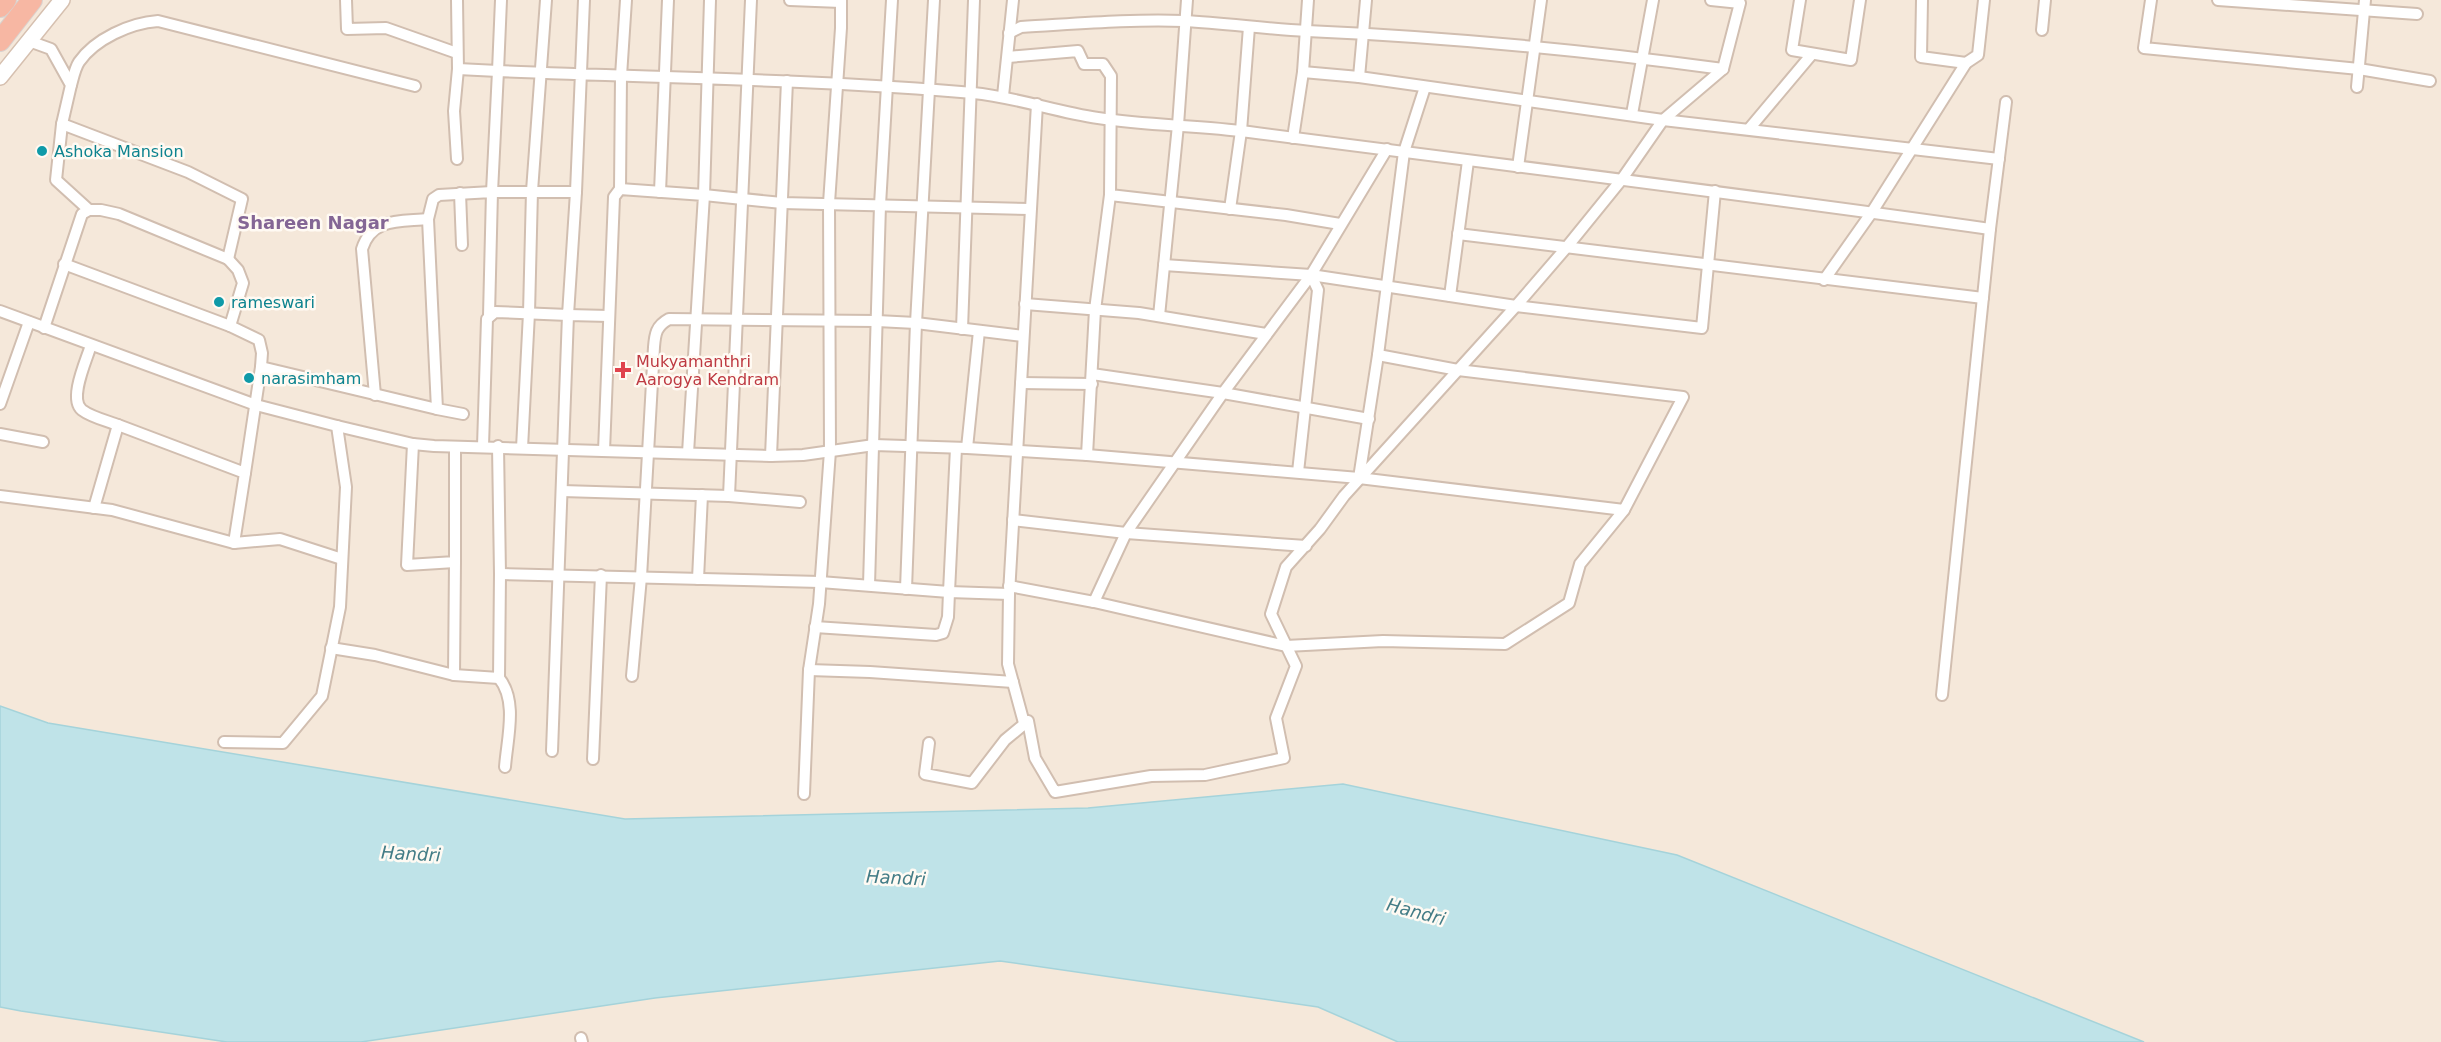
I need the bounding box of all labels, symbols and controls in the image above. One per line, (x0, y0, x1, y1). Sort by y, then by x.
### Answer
place label: Ashoka Mansion (54, 142, 184, 161)
marker: Ashoka Mansion (35, 144, 49, 158)
district label: Shareen Nagar (237, 212, 389, 233)
place label: rameswari (231, 293, 315, 312)
marker: rameswari (212, 295, 226, 309)
place label: Mukyamanthri Aarogya Kendram (636, 352, 779, 389)
marker: Mukyamanthri Aarogya Kendram (614, 361, 632, 379)
place label: narasimham (261, 369, 361, 388)
marker: narasimham (242, 371, 256, 385)
water label: Handri (381, 841, 441, 866)
water label: Handri (866, 865, 926, 890)
water label: Handri (1385, 894, 1448, 929)

